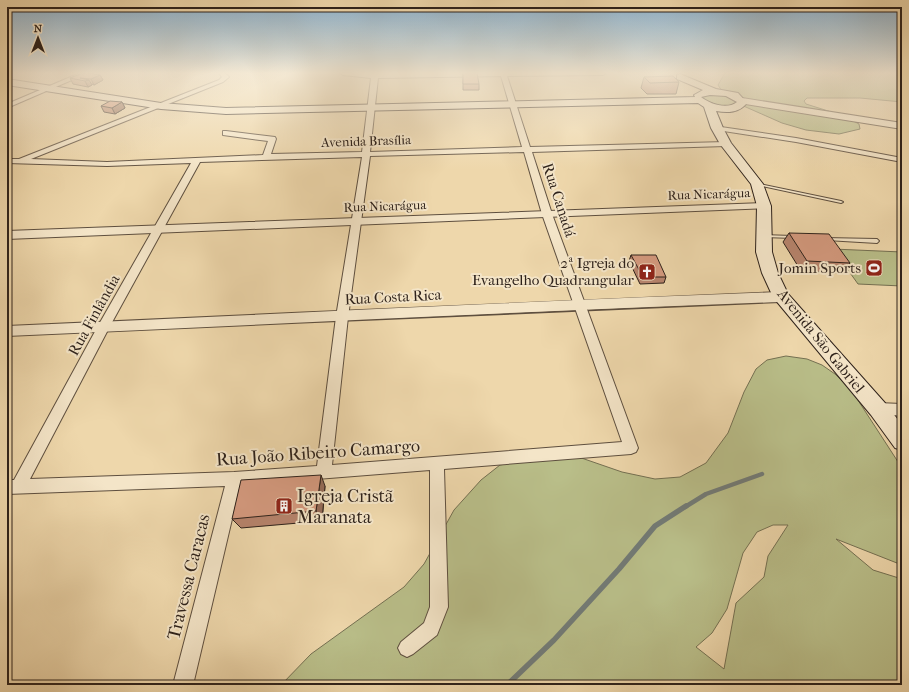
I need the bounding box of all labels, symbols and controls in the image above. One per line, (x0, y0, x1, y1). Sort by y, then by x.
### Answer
north arrow (18, 18, 58, 58)
text: N (34, 22, 43, 35)
street label: Avenida Brasília (320, 132, 412, 150)
street label: Rua Canadá (539, 161, 580, 240)
street label: Rua Nicarágua (667, 185, 752, 203)
street label: Rua Nicarágua (343, 197, 428, 215)
place label: 2ª Igreja do Evangelho Quadrangular (472, 254, 635, 289)
sports icon: Jomin Sports (864, 258, 884, 278)
place label: Jomin Sports (778, 259, 861, 277)
church icon: 2ª Igreja do Evangelho Quadrangular (637, 262, 657, 282)
street label: Rua Finlândia (64, 270, 124, 359)
street label: Rua Costa Rica (344, 285, 443, 309)
street label: Avenida São Gabriel (773, 285, 868, 397)
street label: Rua João Ribeiro Camargo (215, 435, 421, 471)
place label: Igreja Cristã Maranata (297, 486, 394, 528)
building icon: Igreja Cristã Maranata (274, 496, 294, 516)
street label: Travessa Caracas (163, 512, 215, 642)

